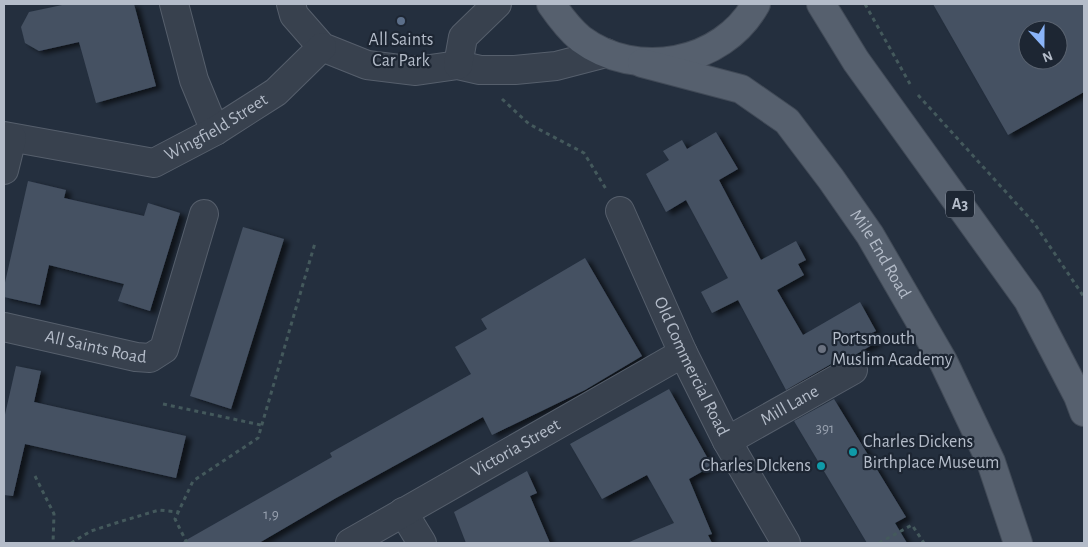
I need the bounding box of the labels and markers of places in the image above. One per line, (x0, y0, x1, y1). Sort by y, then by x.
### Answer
marker: All Saints Car Park (395, 15, 407, 27)
place label: All Saints Car Park (369, 31, 433, 70)
place label: Portsmouth Muslim Academy (832, 330, 953, 369)
marker: Portsmouth Muslim Academy (816, 343, 828, 355)
place label: Charles Dickens Birthplace Museum (863, 433, 999, 472)
marker: Charles Dickens Birthplace Museum (847, 446, 859, 458)
place label: Charles DIckens (701, 457, 811, 475)
marker: Charles DIckens (815, 460, 827, 472)

